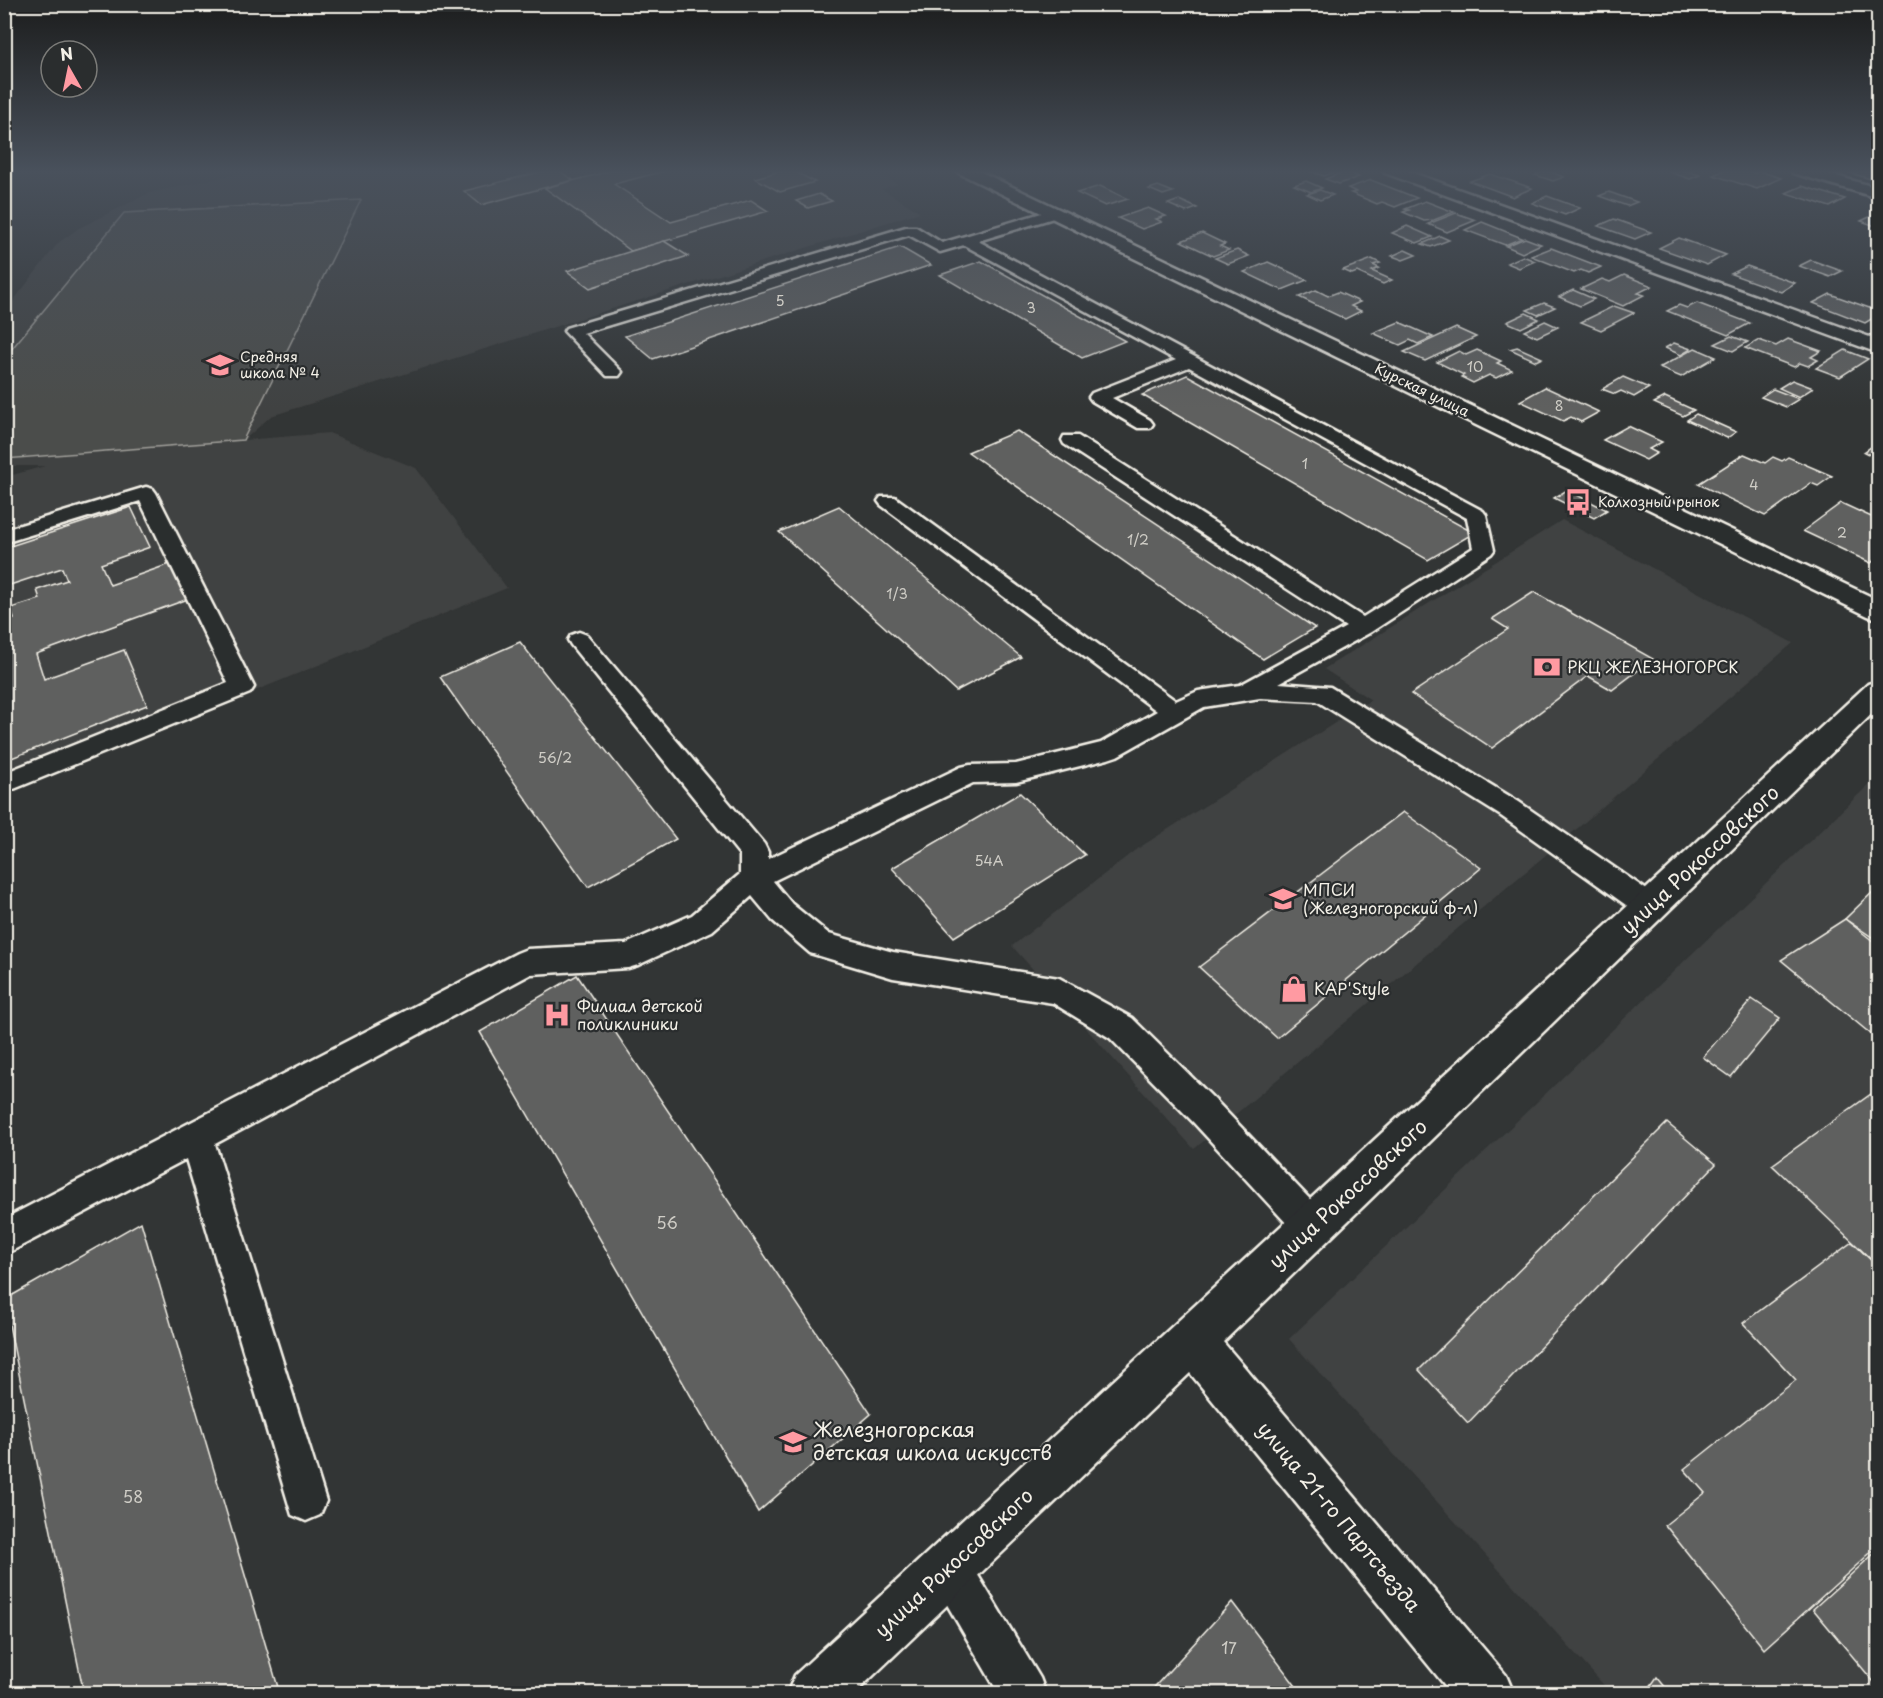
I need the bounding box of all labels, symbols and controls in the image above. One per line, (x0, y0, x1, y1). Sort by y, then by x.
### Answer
north arrow (39, 39, 99, 99)
text: N (58, 40, 75, 66)
house number: 5 (775, 290, 785, 311)
house number: 3 (1026, 297, 1036, 318)
place label: Средняя школа № 4 (240, 346, 320, 383)
school or university icon: Средняя школа № 4 (205, 350, 235, 380)
house number: 10 (1467, 356, 1483, 377)
street label: Курская улица (1371, 358, 1473, 422)
house number: 8 (1555, 395, 1563, 416)
house number: 1 (1302, 453, 1308, 474)
house number: 4 (1749, 474, 1759, 495)
bus stop icon: Колхозный рынок (1563, 487, 1593, 517)
place label: Колхозный рынок (1598, 491, 1720, 512)
house number: 2 (1837, 522, 1847, 543)
house number: 1/2 (1127, 529, 1149, 550)
house number: 1/3 (886, 583, 908, 604)
bank icon: РКЦ ЖЕЛЕЗНОГОРСК (1532, 652, 1562, 682)
place label: РКЦ ЖЕЛЕЗНОГОРСК (1567, 654, 1738, 678)
house number: 56/2 (538, 747, 572, 768)
street label: улица Рокоссовского (1613, 778, 1785, 941)
house number: 54А (975, 850, 1004, 871)
place label: МПСИ (Железногорский ф-л) (1303, 877, 1478, 919)
school or university icon: МПСИ (Железногорский ф-л) (1268, 884, 1298, 914)
shop icon: KAP'Style (1279, 974, 1309, 1004)
place label: KAP'Style (1314, 976, 1390, 1000)
place label: Филиал детской поликлиники (577, 993, 703, 1035)
hospital icon: Филиал детской поликлиники (542, 1000, 572, 1030)
street label: улица Рокоссовского (1261, 1112, 1433, 1275)
house number: 56 (656, 1210, 678, 1234)
place label: Железногорская детская школа искусств (813, 1414, 1052, 1467)
street label: улица 21-го Партсъезда (1251, 1414, 1429, 1619)
school or university icon: Железногорская детская школа искусств (778, 1427, 808, 1457)
street label: улица Рокоссовского (867, 1481, 1039, 1644)
house number: 58 (123, 1484, 143, 1508)
house number: 17 (1221, 1635, 1237, 1659)

